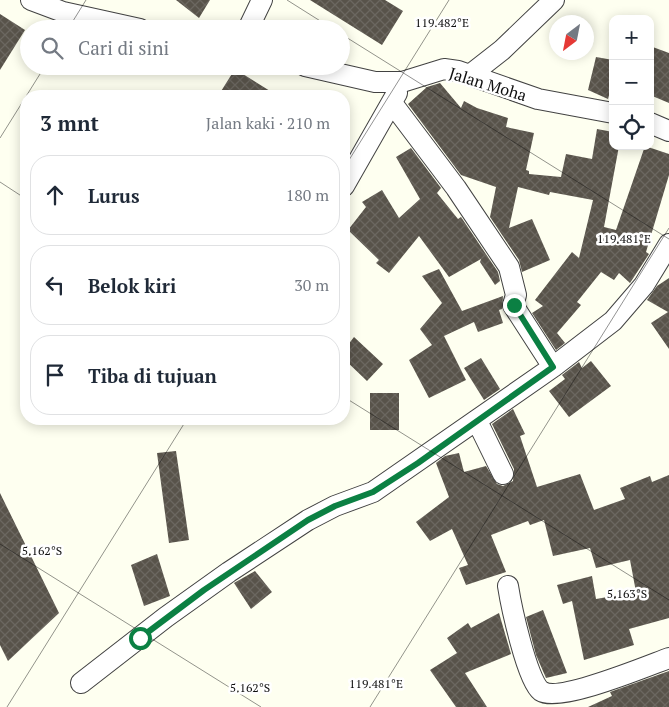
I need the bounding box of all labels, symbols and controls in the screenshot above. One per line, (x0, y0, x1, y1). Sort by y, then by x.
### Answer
text: 119.482°E (415, 15, 469, 30)
north arrow (549, 15, 594, 60)
map controls (609, 15, 654, 150)
button: + (609, 15, 654, 60)
search box (20, 20, 350, 75)
icon: search (38, 34, 66, 62)
text: Cari di sini (78, 35, 169, 60)
button: − (609, 60, 654, 105)
street label: Jalan Moha (447, 62, 529, 106)
button: locate (609, 105, 654, 150)
text: 3 mnt (40, 109, 99, 137)
text: Jalan kaki · 210 m (206, 112, 330, 134)
icon: ahead (41, 181, 69, 209)
text: Lurus (88, 183, 140, 208)
text: 180 m (286, 184, 329, 206)
text: 119.481°E (597, 231, 651, 246)
icon: left (41, 271, 69, 299)
text: Belok kiri (88, 273, 176, 298)
text: 30 m (294, 274, 329, 296)
route end (503, 294, 526, 317)
icon: arrive (41, 361, 69, 389)
text: Tiba di tujuan (88, 363, 217, 388)
text: 5.162°S (22, 543, 62, 558)
text: 5.163°S (607, 586, 647, 601)
route start (129, 627, 152, 650)
text: 119.481°E (349, 676, 403, 691)
text: 5.162°S (230, 680, 270, 695)

